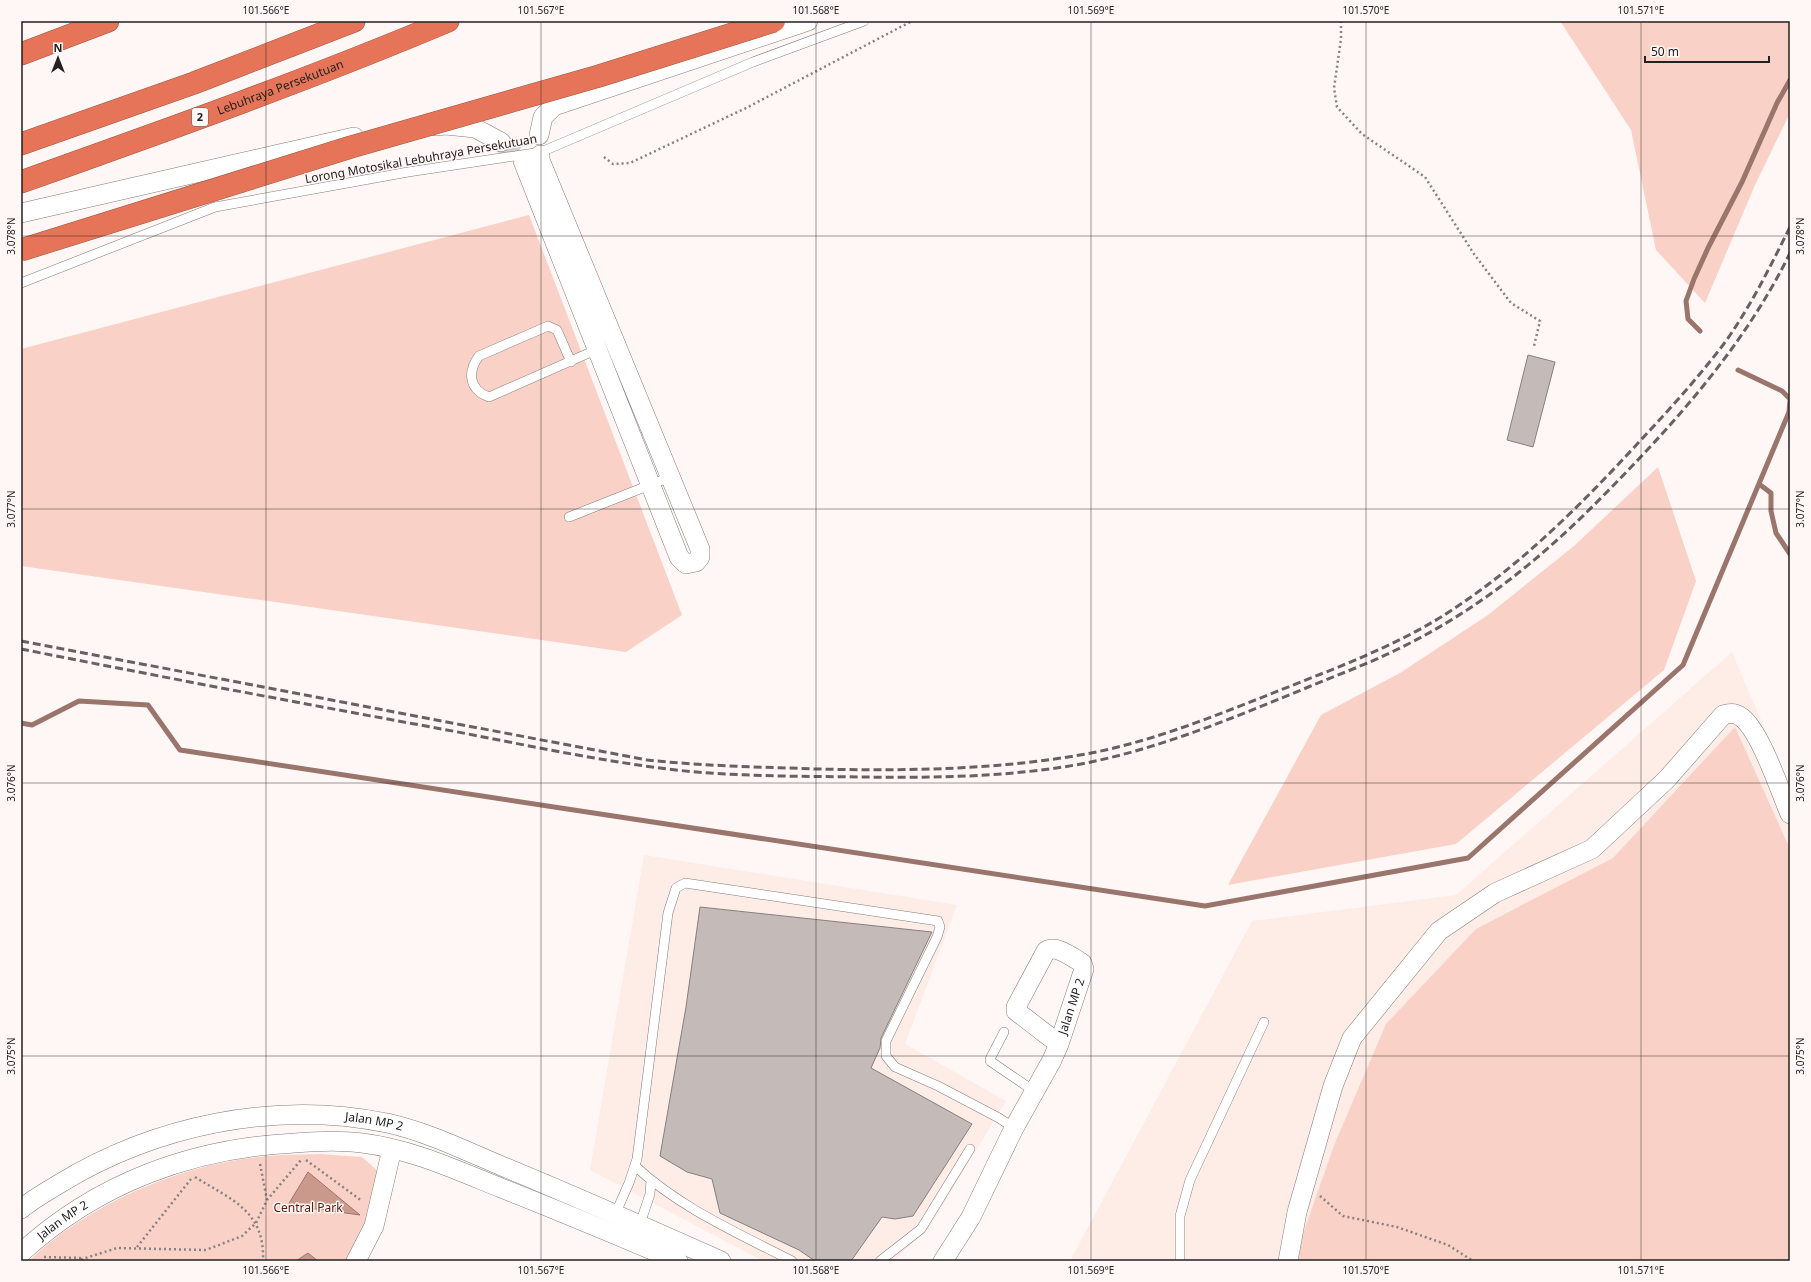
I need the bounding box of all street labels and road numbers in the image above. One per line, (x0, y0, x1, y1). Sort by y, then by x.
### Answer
street label: Lebuhraya Persekutuan (214, 55, 346, 119)
road number: 2 (192, 108, 208, 126)
street label: Lorong Motosikal Lebuhraya Persekutuan (304, 130, 538, 187)
street label: Jalan MP 2 (1053, 976, 1088, 1038)
street label: Jalan MP 2 (343, 1108, 405, 1135)
street label: Jalan MP 2 (32, 1196, 91, 1244)

